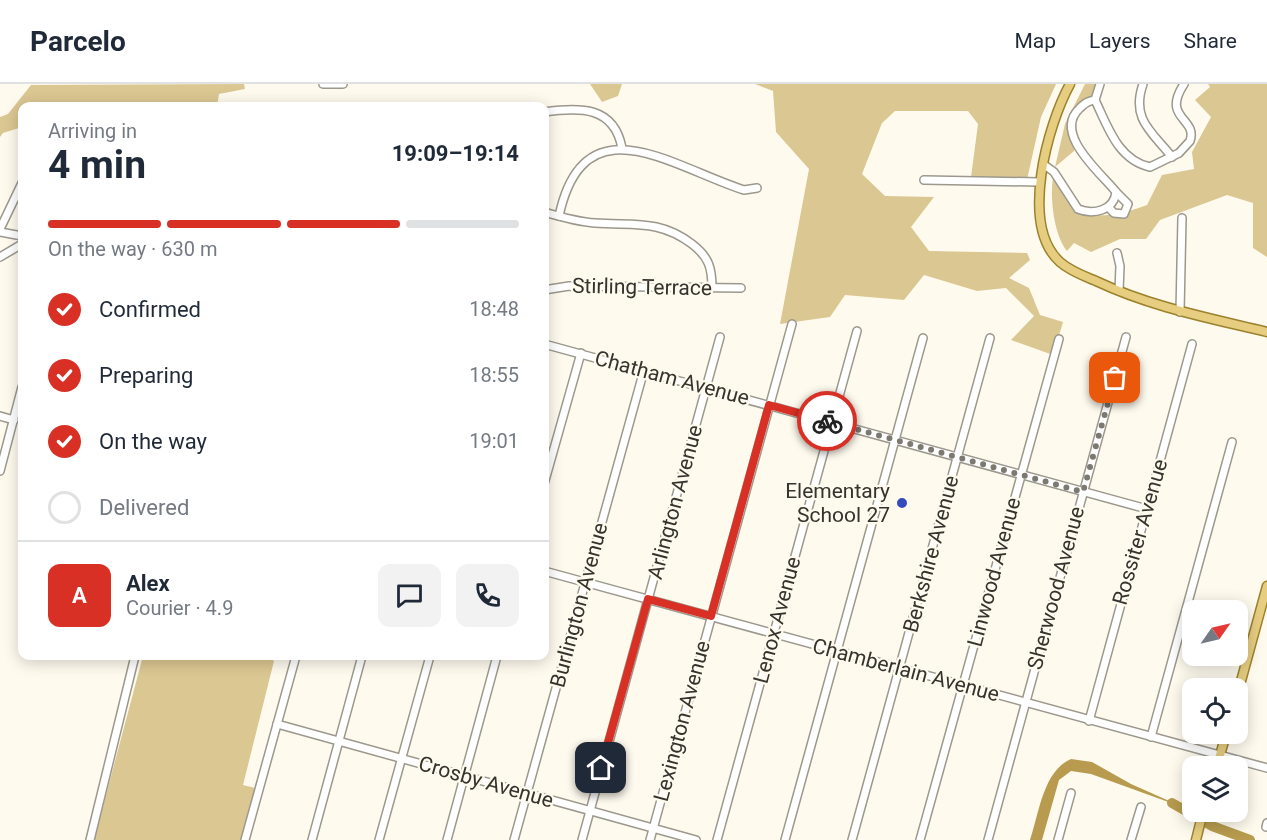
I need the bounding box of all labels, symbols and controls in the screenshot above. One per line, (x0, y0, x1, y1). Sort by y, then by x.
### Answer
text: Parcelo (30, 25, 126, 58)
text: Map (1014, 29, 1056, 53)
text: Layers (1089, 29, 1150, 53)
text: Share (1183, 29, 1237, 53)
text: Arriving in (48, 119, 137, 143)
text: 19:09–19:14 (392, 141, 519, 166)
text: 4 min (48, 142, 146, 188)
text: On the way · 630 m (48, 237, 217, 261)
street label: Stirling Terrace (572, 274, 712, 300)
icon: check (48, 293, 81, 326)
text: Confirmed (99, 297, 201, 322)
text: 18:48 (469, 297, 519, 321)
street label: Chatham Avenue (592, 346, 752, 410)
pin (1089, 352, 1140, 403)
icon: check (48, 359, 81, 392)
icon: bag (1098, 361, 1131, 394)
text: Preparing (99, 363, 193, 388)
text: 18:55 (469, 363, 519, 387)
courier (797, 391, 857, 451)
icon: bike (811, 405, 844, 438)
street label: Arlington Avenue (643, 422, 707, 582)
icon: check (48, 425, 81, 458)
text: On the way (99, 429, 207, 454)
text: 19:01 (469, 429, 519, 453)
street label: Rossiter Avenue (1108, 456, 1172, 608)
street label: Berkshire Avenue (899, 473, 963, 635)
place label: Elementary School 27 (785, 479, 890, 527)
text: Delivered (99, 495, 189, 520)
street label: Linwood Avenue (963, 495, 1025, 649)
marker: Elementary School 27 (895, 496, 909, 510)
street label: Sherwood Avenue (1023, 504, 1089, 672)
street label: Burlington Avenue (545, 520, 613, 690)
street label: Lenox Avenue (749, 554, 805, 686)
button: chat (378, 564, 441, 627)
button: phone (456, 564, 519, 627)
text: Alex (126, 571, 170, 596)
text: A (72, 583, 87, 608)
text: Courier · 4.9 (126, 596, 233, 620)
north arrow (1182, 600, 1248, 666)
map controls (1182, 600, 1248, 822)
street label: Chamberlain Avenue (810, 634, 1002, 706)
street label: Lexington Avenue (649, 638, 715, 804)
button: locate (1182, 678, 1248, 744)
pin (575, 742, 626, 793)
street label: Crosby Avenue (416, 751, 556, 813)
icon: home (584, 751, 617, 784)
button: layers (1182, 756, 1248, 822)

